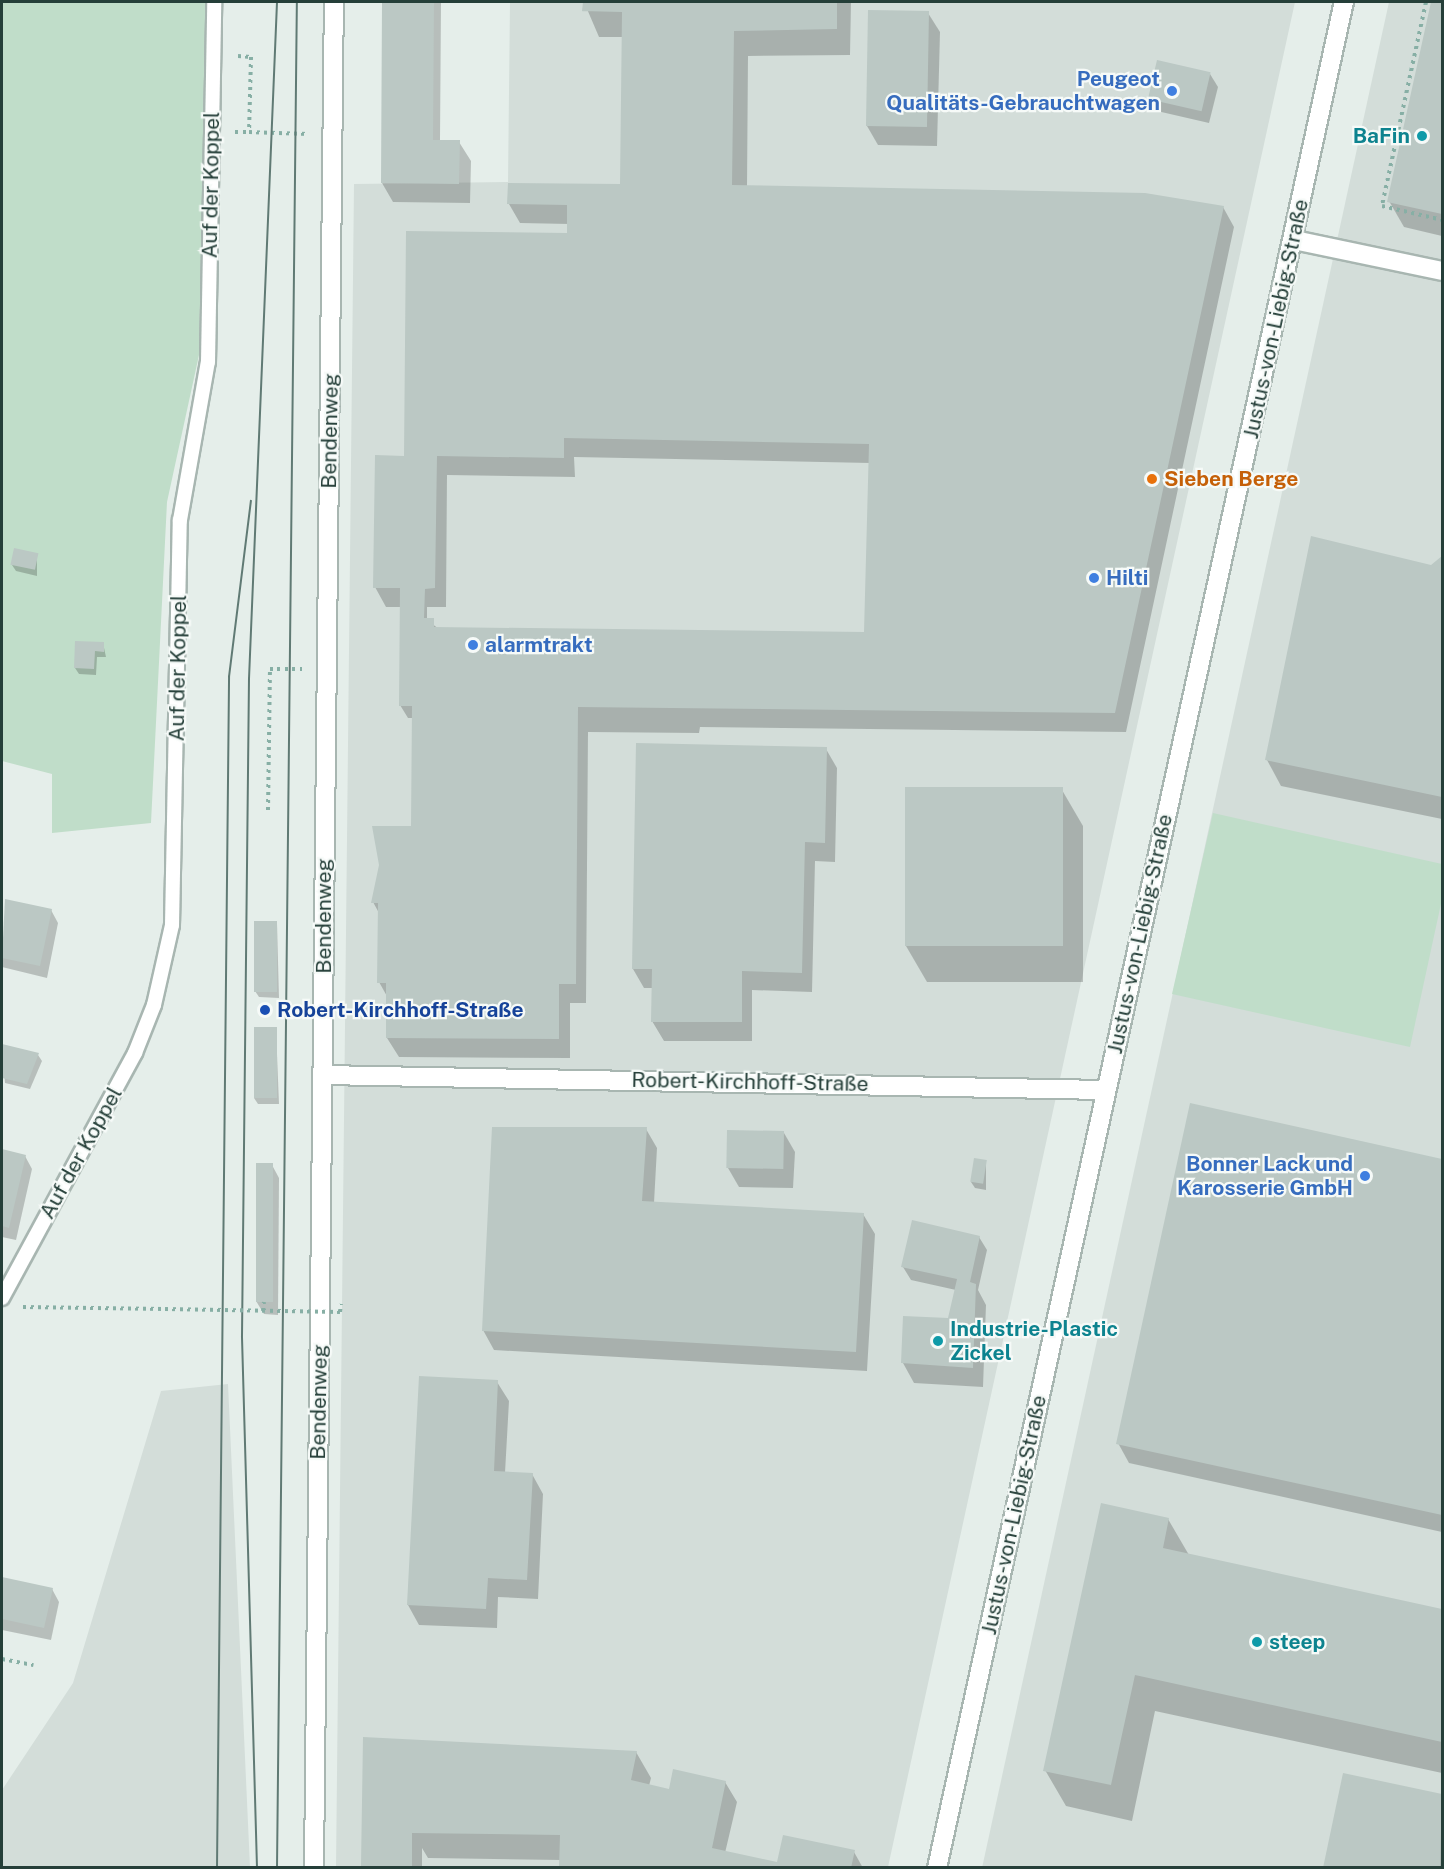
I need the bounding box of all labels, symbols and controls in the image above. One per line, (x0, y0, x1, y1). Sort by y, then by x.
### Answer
place label: Peugeot Qualitäts-Gebrauchtwagen (886, 66, 1160, 116)
marker: Peugeot Qualitäts-Gebrauchtwagen (1165, 84, 1179, 98)
street label: Auf der Koppel (197, 111, 225, 259)
place label: BaFin (1353, 123, 1410, 149)
marker: BaFin (1415, 129, 1429, 143)
street label: Justus-von-Liebig-Straße (1238, 197, 1314, 441)
street label: Bendenweg (316, 373, 344, 489)
place label: Sieben Berge (1164, 466, 1298, 492)
marker: Sieben Berge (1145, 472, 1159, 486)
place label: Hilti (1106, 565, 1148, 591)
marker: Hilti (1087, 571, 1101, 585)
street label: Auf der Koppel (164, 594, 192, 742)
place label: alarmtrakt (485, 632, 593, 658)
marker: alarmtrakt (466, 638, 480, 652)
street label: Justus-von-Liebig-Straße (1102, 812, 1178, 1056)
street label: Bendenweg (311, 858, 337, 974)
place label: Robert-Kirchhoff-Straße (277, 997, 524, 1023)
marker: Robert-Kirchhoff-Straße (258, 1003, 272, 1017)
street label: Robert-Kirchhoff-Straße (631, 1067, 869, 1097)
street label: Auf der Koppel (34, 1083, 128, 1223)
place label: Bonner Lack und Karosserie GmbH (1177, 1151, 1353, 1201)
marker: Bonner Lack und Karosserie GmbH (1358, 1169, 1372, 1183)
place label: Industrie-Plastic Zickel (950, 1316, 1118, 1366)
marker: Industrie-Plastic Zickel (931, 1334, 945, 1348)
street label: Bendenweg (305, 1344, 333, 1460)
street label: Justus-von-Liebig-Straße (976, 1393, 1052, 1637)
place label: steep (1269, 1629, 1325, 1655)
marker: steep (1250, 1635, 1264, 1649)

